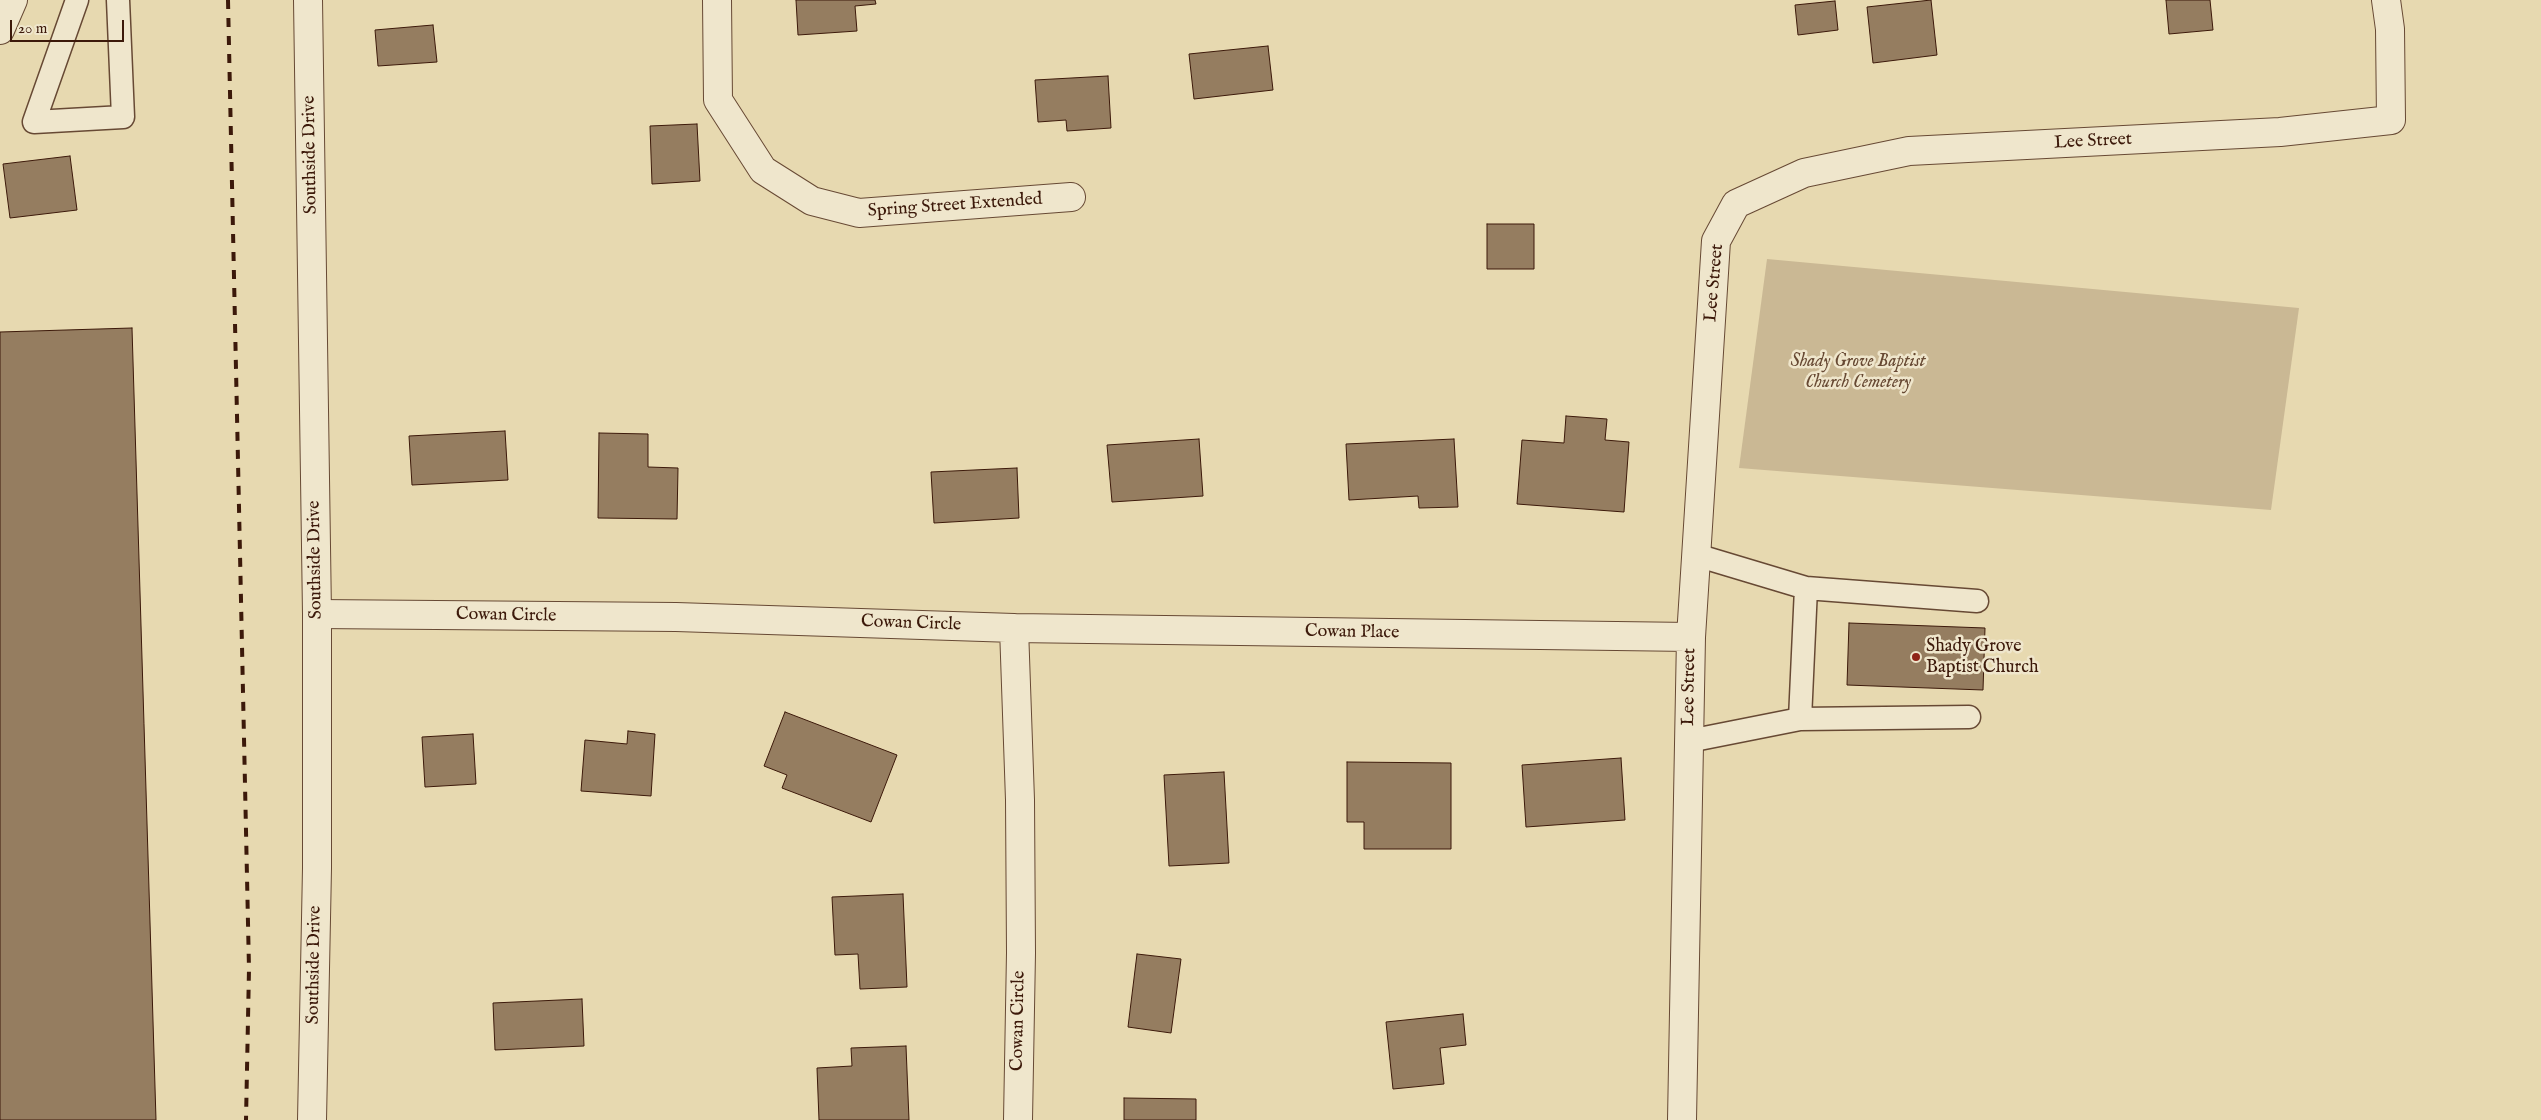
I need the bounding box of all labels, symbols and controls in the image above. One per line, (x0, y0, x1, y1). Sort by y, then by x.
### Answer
scale bar (12, 10, 126, 42)
text: 20 m (18, 19, 47, 38)
street label: Southside Drive (299, 95, 323, 215)
street label: Lee Street (2053, 129, 2133, 155)
street label: Spring Street Extended (867, 189, 1043, 223)
street label: Lee Street (1701, 243, 1729, 323)
park label: Shady Grove Baptist Church Cemetery (1790, 351, 1926, 394)
street label: Southside Drive (304, 500, 328, 620)
street label: Cowan Circle (456, 604, 556, 628)
street label: Cowan Circle (860, 611, 962, 637)
street label: Cowan Place (1305, 621, 1399, 645)
place label: Shady Grove Baptist Church (1926, 636, 2038, 679)
street label: Lee Street (1679, 648, 1701, 726)
marker: Shady Grove Baptist Church (1910, 651, 1922, 663)
street label: Southside Drive (303, 905, 327, 1025)
street label: Cowan Circle (1007, 971, 1031, 1071)

